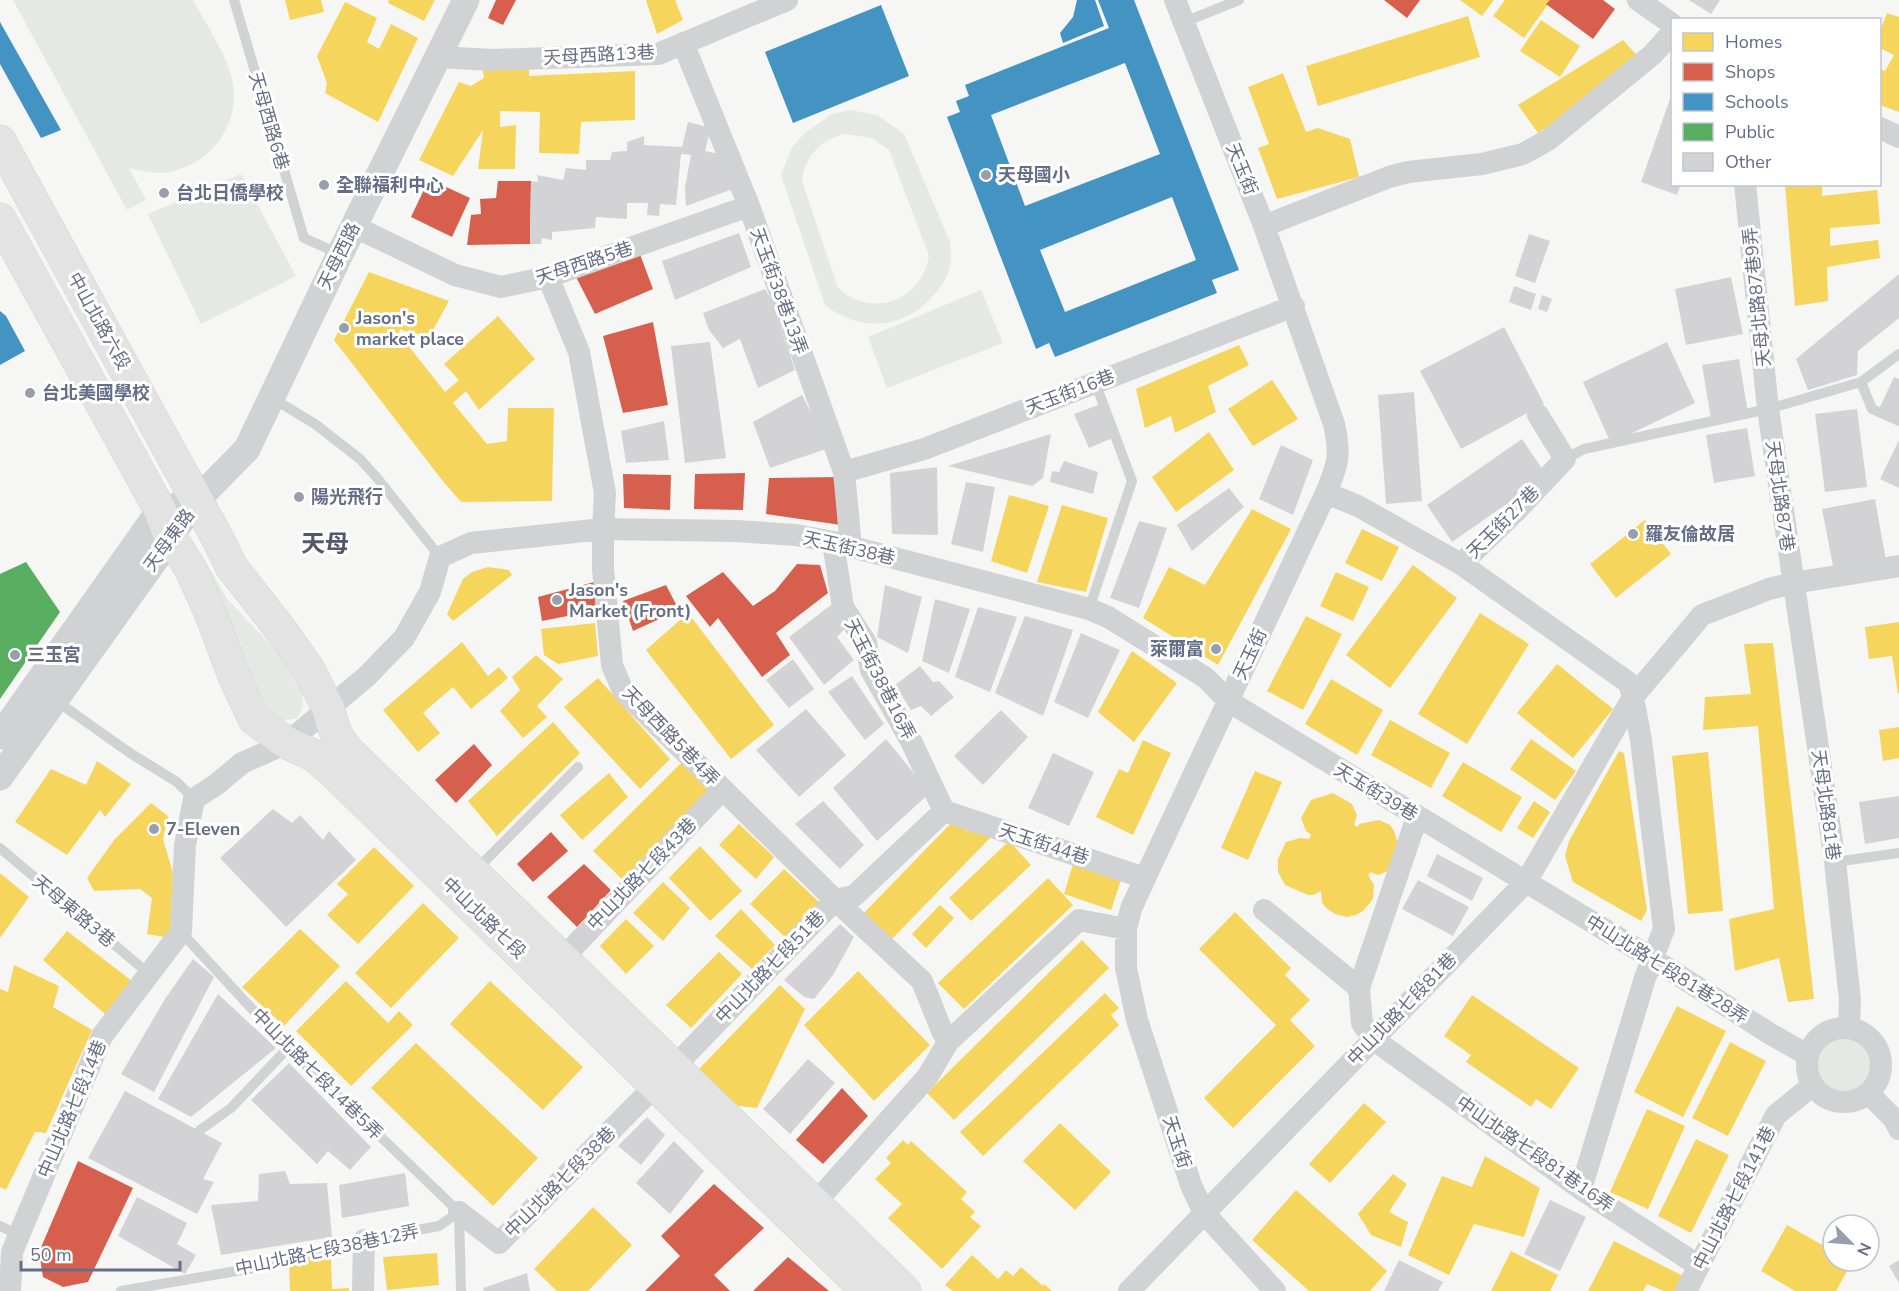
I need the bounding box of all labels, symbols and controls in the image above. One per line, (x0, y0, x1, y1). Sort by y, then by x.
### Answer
legend (1671, 18, 1881, 186)
text: Homes (1725, 30, 1782, 54)
street label: 天母西路13巷 (543, 40, 655, 70)
text: Shops (1725, 60, 1775, 84)
street label: 天母西路6巷 (244, 69, 294, 173)
text: Schools (1725, 90, 1789, 114)
text: Public (1725, 120, 1775, 144)
street label: 天玉街 (1221, 139, 1263, 199)
text: Other (1725, 150, 1772, 174)
place label: 天母國小 (998, 163, 1070, 187)
marker: 天母國小 (979, 168, 993, 182)
place label: 全聯福利中心 (336, 173, 444, 197)
marker: 全聯福利中心 (317, 178, 331, 192)
place label: 台北日僑學校 (176, 181, 284, 205)
marker: 台北日僑學校 (157, 186, 171, 200)
street label: 天母西路 (312, 218, 366, 294)
street label: 天玉街38巷13弄 (745, 224, 813, 358)
street label: 天母北路87巷9弄 (1738, 226, 1776, 368)
street label: 天母西路5巷 (532, 236, 636, 290)
street label: 中山北路六段 (62, 268, 136, 374)
place label: Jason's market place (355, 306, 464, 351)
marker: Jason's market place (337, 321, 351, 335)
street label: 天玉街16巷 (1022, 364, 1118, 420)
place label: 台北美國學校 (42, 381, 150, 405)
marker: 台北美國學校 (23, 386, 37, 400)
street label: 天母北路87巷 (1760, 439, 1800, 553)
street label: 天玉街27巷 (1461, 480, 1545, 564)
place label: 陽光飛行 (311, 485, 383, 509)
marker: 陽光飛行 (292, 490, 306, 504)
street label: 天母東路 (138, 504, 200, 576)
place label: 羅友倫故居 (1645, 522, 1735, 546)
street label: 天玉街38巷 (801, 526, 897, 570)
marker: 羅友倫故居 (1626, 527, 1640, 541)
district label: 天母 (301, 528, 349, 560)
place label: Jason's Market (Front) (568, 578, 691, 623)
marker: Jason's Market (Front) (550, 593, 564, 607)
street label: 天玉街38巷16弄 (839, 614, 921, 744)
street label: 天玉街 (1228, 624, 1272, 684)
place label: 萊爾富 (1150, 637, 1204, 661)
marker: 萊爾富 (1209, 642, 1223, 656)
place label: 三玉宮 (27, 643, 81, 667)
marker: 三玉宮 (8, 648, 22, 662)
street label: 天母西路5巷4弄 (617, 681, 725, 791)
street label: 天母北路81巷 (1806, 748, 1846, 862)
street label: 天玉街39巷 (1330, 758, 1422, 826)
street label: 中山北路七段43巷 (582, 813, 702, 935)
place label: 7-Eleven (166, 817, 240, 841)
street label: 天玉街44巷 (996, 818, 1092, 870)
marker: 7-Eleven (147, 822, 161, 836)
street label: 天母東路3巷 (28, 869, 120, 953)
street label: 中山北路七段 (437, 872, 531, 964)
street label: 中山北路七段51巷 (710, 906, 830, 1028)
street label: 中山北路七段81巷28弄 (1581, 909, 1753, 1029)
street label: 中山北路七段81巷 (1342, 948, 1462, 1070)
street label: 中山北路七段14巷5弄 (246, 1003, 388, 1145)
street label: 中山北路七段14巷 (32, 1036, 112, 1182)
street label: 中山北路七段81巷16弄 (1451, 1090, 1619, 1218)
street label: 天玉街 (1157, 1113, 1197, 1171)
street label: 中山北路七段38巷 (499, 1121, 621, 1243)
street label: 中山北路七段141巷 (1687, 1122, 1781, 1274)
north arrow (1821, 1213, 1881, 1273)
street label: 中山北路七段38巷12弄 (233, 1219, 421, 1281)
scale bar (21, 1234, 180, 1272)
text: N (1851, 1239, 1876, 1259)
text: 50 m (30, 1243, 72, 1267)

